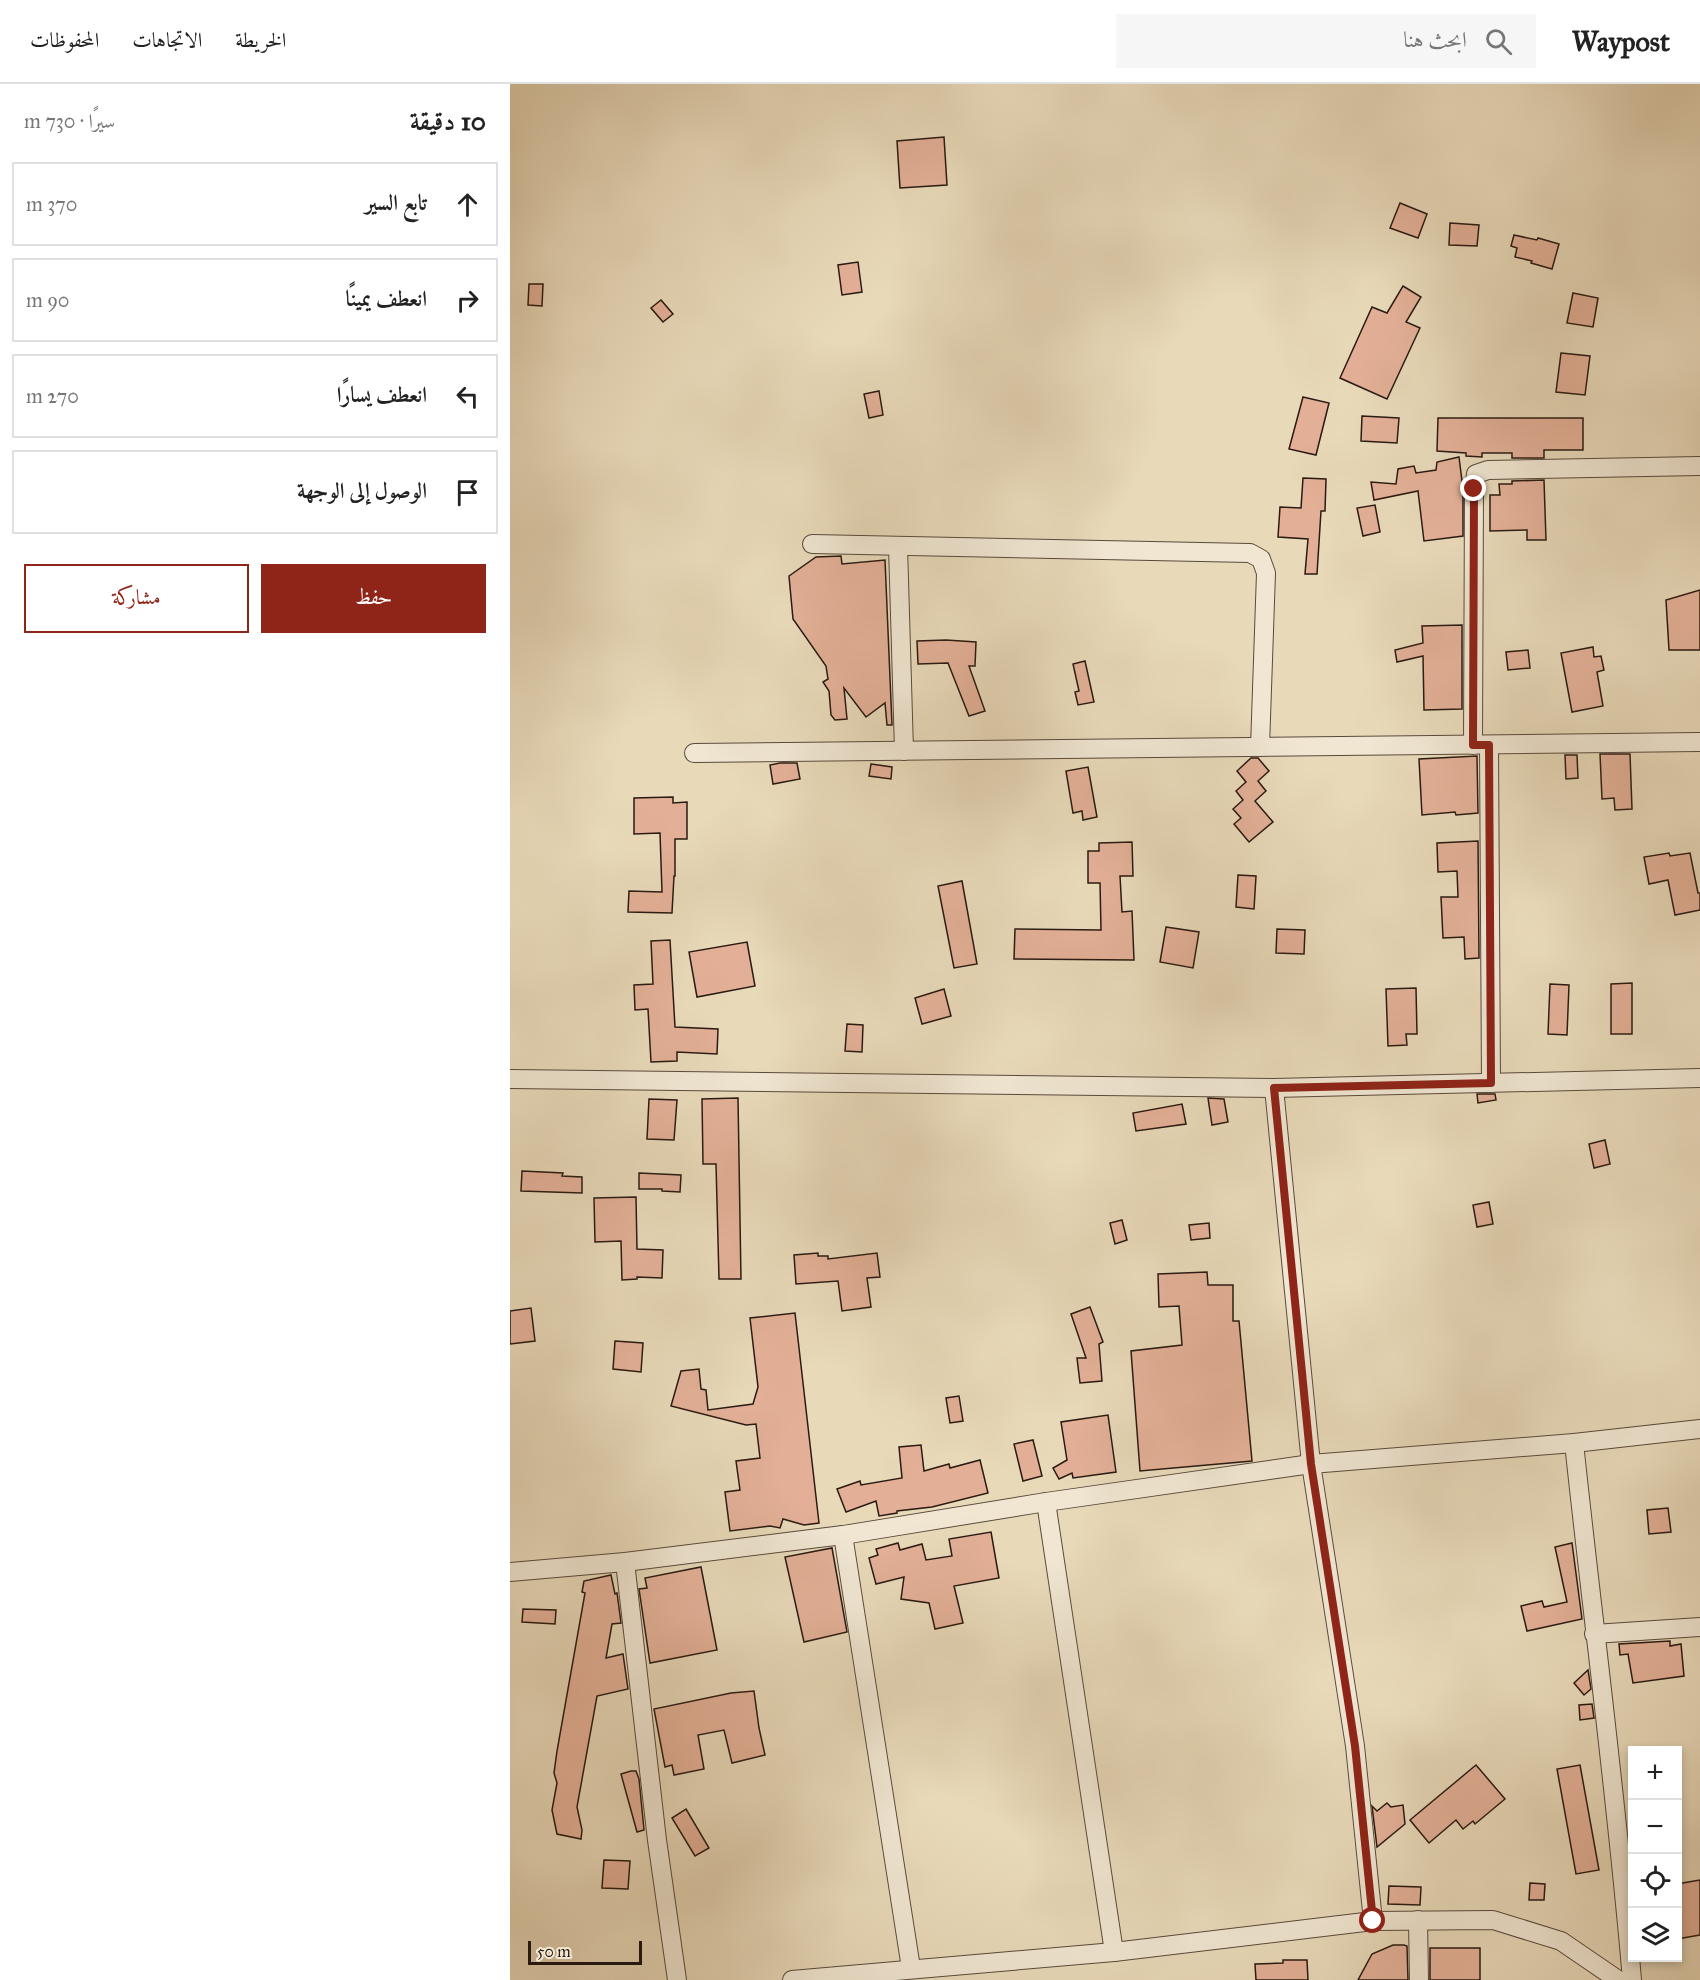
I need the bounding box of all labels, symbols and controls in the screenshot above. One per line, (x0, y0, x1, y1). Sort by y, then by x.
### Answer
search box (1116, 14, 1536, 68)
text: Waypost (1572, 24, 1670, 59)
icon: search (1482, 25, 1515, 58)
text: ابحث هنا (1403, 26, 1467, 53)
text: المحفوظات (30, 27, 99, 53)
text: الاتجاهات (132, 27, 202, 53)
text: الخريطة (235, 27, 286, 53)
text: 10 دقيقة (410, 105, 486, 137)
text: سيرًا · 730 m (24, 109, 115, 133)
icon: ahead (451, 188, 484, 221)
text: تابع السير (365, 189, 427, 216)
text: 370 m (26, 192, 77, 216)
icon: right (451, 284, 484, 317)
text: انعطف يمينًا (346, 285, 427, 312)
text: 90 m (26, 288, 70, 312)
icon: left (451, 380, 484, 413)
text: انعطف يسارًا (337, 381, 427, 408)
text: 270 m (26, 384, 79, 408)
route end (1460, 475, 1486, 501)
icon: arrive (451, 476, 484, 509)
text: الوصول إلى الوجهة (297, 477, 427, 504)
button: مشاركة (24, 564, 249, 633)
button: حفظ (261, 564, 486, 633)
map controls (1628, 1746, 1682, 1962)
button: + (1628, 1746, 1682, 1800)
button: − (1628, 1800, 1682, 1854)
button: locate (1628, 1854, 1682, 1908)
route start (1359, 1907, 1385, 1933)
button: layers (1628, 1908, 1682, 1962)
scale bar (528, 1938, 642, 1966)
text: 50 m (537, 1942, 571, 1961)

